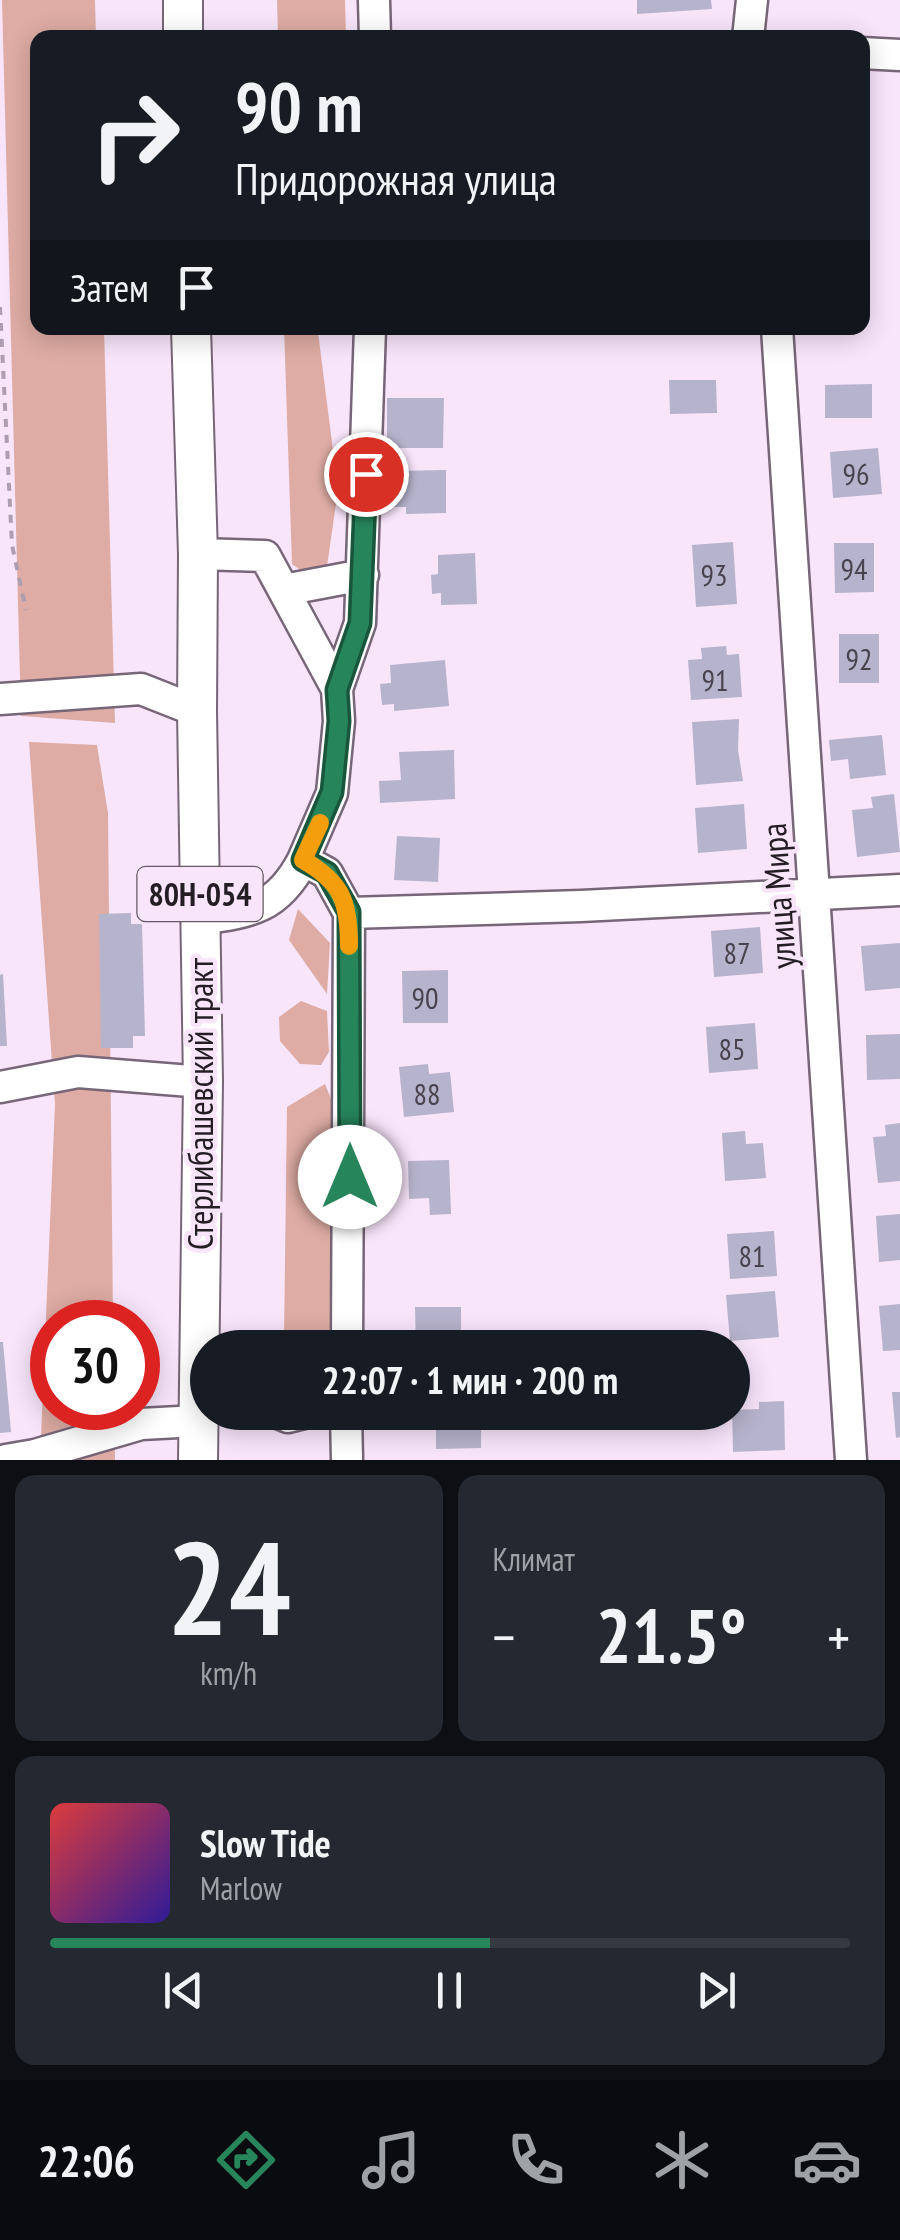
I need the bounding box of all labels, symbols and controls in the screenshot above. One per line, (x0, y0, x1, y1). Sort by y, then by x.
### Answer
text: 90 m (235, 61, 363, 151)
icon: right (70, 70, 200, 200)
text: Придорожная улица (235, 149, 557, 207)
icon: arrive (169, 260, 224, 315)
text: Затем (70, 263, 149, 312)
pin (324, 432, 409, 517)
icon: arrive (339, 447, 394, 502)
house number: 96 (843, 454, 870, 493)
house number: 94 (841, 549, 868, 588)
house number: 93 (701, 555, 728, 594)
house number: 92 (846, 639, 873, 678)
house number: 91 (702, 660, 729, 699)
street label: улица Мира (750, 822, 806, 970)
road number: 80Н-054 (138, 867, 262, 921)
house number: 87 (724, 933, 751, 972)
street label: Стерлибашевский тракт (177, 957, 223, 1250)
house number: 90 (412, 978, 439, 1017)
house number: 85 (719, 1029, 746, 1068)
house number: 88 (414, 1074, 441, 1113)
position arrow (298, 1125, 402, 1229)
house number: 81 (739, 1236, 766, 1275)
speed limit sign: 30 (30, 1300, 160, 1430)
text: 22:07 · 1 мин · 200 m (322, 1355, 618, 1404)
text: 24 (167, 1503, 291, 1671)
text: Климат (493, 1538, 575, 1580)
text: 21.5° (596, 1587, 747, 1684)
text: − (493, 1601, 515, 1672)
text: + (827, 1601, 850, 1672)
text: km/h (200, 1652, 257, 1694)
text: Slow Tide (200, 1818, 331, 1867)
text: Marlow (200, 1867, 282, 1909)
icon: previous (156, 1963, 211, 2018)
icon: pause (422, 1963, 477, 2018)
icon: next (689, 1963, 744, 2018)
icon: directions (211, 2125, 281, 2195)
icon: music (356, 2125, 426, 2195)
icon: phone (501, 2125, 571, 2195)
icon: climate (647, 2125, 717, 2195)
icon: car (792, 2125, 862, 2195)
text: 22:06 (38, 2131, 135, 2189)

